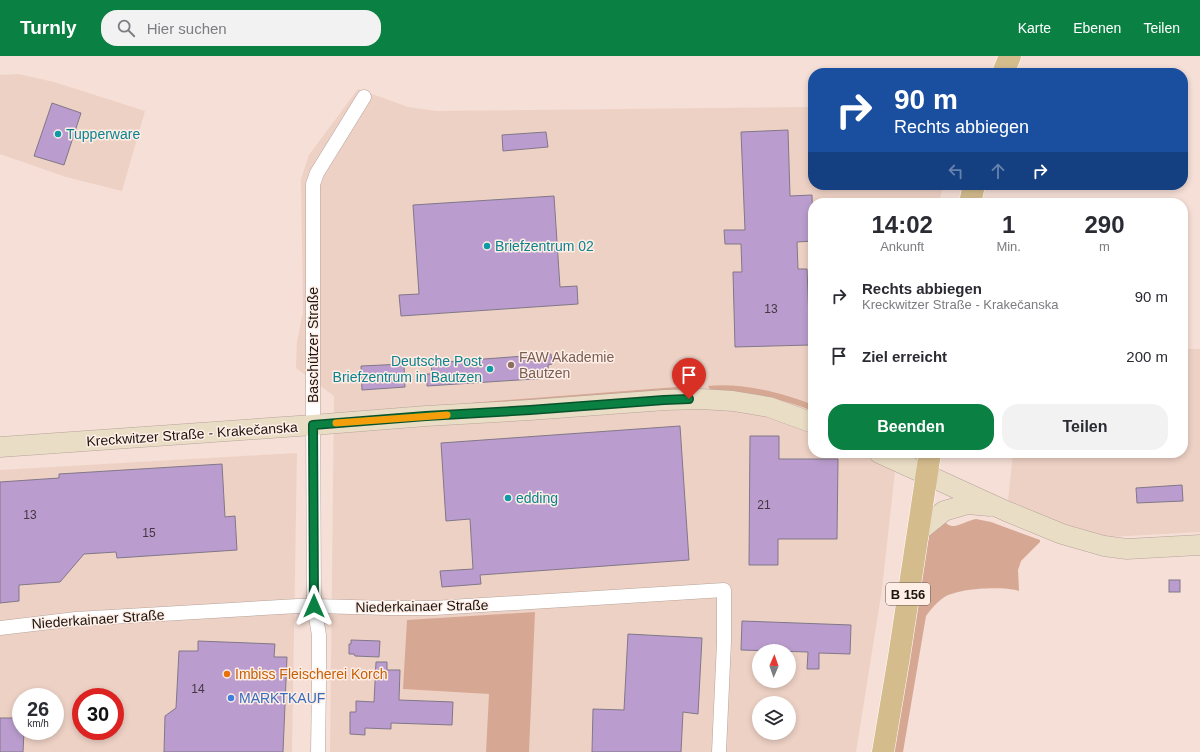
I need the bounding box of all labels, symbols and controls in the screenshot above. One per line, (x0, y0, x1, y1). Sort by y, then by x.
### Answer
search box (101, 10, 381, 46)
text: Turnly (20, 17, 77, 38)
icon: search (115, 17, 137, 39)
text: Hier suchen (147, 20, 227, 37)
text: Karte (1018, 20, 1051, 36)
text: Ebenen (1073, 20, 1121, 36)
text: Teilen (1143, 20, 1180, 36)
icon: right (828, 84, 880, 136)
text: 90 m (894, 84, 958, 115)
text: Rechts abbiegen (894, 117, 1029, 137)
place label: Tupperware (66, 126, 140, 142)
marker: Tupperware (53, 129, 63, 139)
icon: left (945, 160, 967, 182)
icon: ahead (987, 160, 1009, 182)
icon: right (1029, 160, 1051, 182)
text: 14:02 (872, 211, 933, 238)
text: 1 (1002, 211, 1015, 238)
text: 290 (1084, 211, 1125, 238)
place label: Briefzentrum 02 (495, 238, 594, 254)
text: Ankunft (880, 239, 924, 254)
text: Min. (996, 239, 1021, 254)
text: m (1099, 239, 1110, 254)
marker: Briefzentrum 02 (482, 241, 492, 251)
text: Rechts abbiegen (862, 280, 982, 297)
icon: right (828, 285, 850, 307)
street label: Baschützer Straße (305, 287, 321, 403)
text: 90 m (1135, 288, 1168, 305)
text: Kreckwitzer Straße - Krakečanska (862, 297, 1059, 312)
house number: 13 (764, 302, 778, 316)
icon: arrive (828, 345, 850, 367)
text: Ziel erreicht (862, 348, 947, 365)
text: 200 m (1126, 348, 1168, 365)
place label: FAW Akademie Bautzen (519, 349, 614, 381)
place label: Deutsche Post Briefzentrum in Bautzen (333, 353, 482, 385)
pin (672, 358, 706, 399)
marker: FAW Akademie Bautzen (506, 360, 516, 370)
marker: Deutsche Post Briefzentrum in Bautzen (485, 364, 495, 374)
icon: arrive (678, 364, 700, 386)
button: Beenden (828, 404, 994, 450)
button: Teilen (1002, 404, 1168, 450)
street label: Kreckwitzer Straße - Krakečanska (86, 419, 298, 449)
place label: edding (516, 490, 558, 506)
marker: edding (503, 493, 513, 503)
house number: 21 (757, 498, 771, 512)
house number: 13 (23, 508, 37, 522)
house number: 15 (142, 526, 156, 540)
road number: B 156 (886, 583, 930, 605)
position arrow (293, 585, 335, 627)
street label: Niederkainaer Straße (355, 597, 489, 615)
street label: Niederkainaer Straße (31, 606, 165, 632)
north arrow (752, 644, 796, 688)
map controls (752, 644, 796, 740)
place label: Imbiss Fleischerei Korch (235, 666, 388, 682)
marker: Imbiss Fleischerei Korch (222, 669, 232, 679)
house number: 14 (191, 682, 205, 696)
speed limit sign: 30 (72, 688, 124, 740)
place label: MARKTKAUF (239, 690, 325, 706)
marker: MARKTKAUF (226, 693, 236, 703)
button: layers (752, 696, 796, 740)
text: 26 (27, 698, 49, 720)
text: km/h (27, 718, 49, 729)

